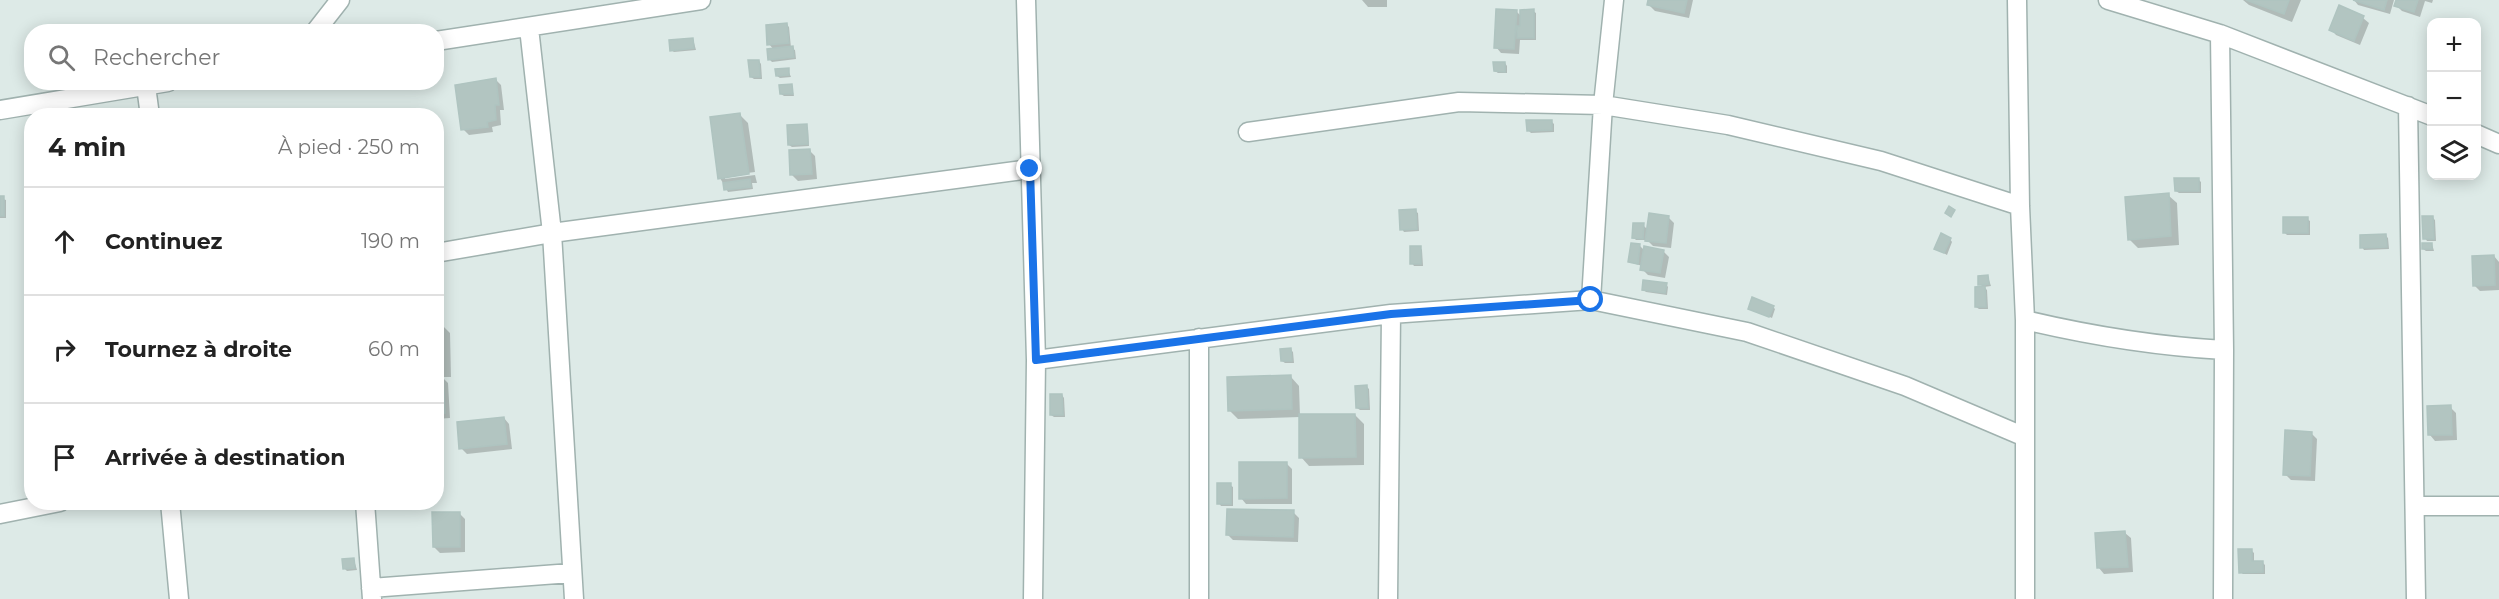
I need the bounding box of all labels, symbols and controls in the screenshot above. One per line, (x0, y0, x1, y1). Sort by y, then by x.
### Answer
map controls (2427, 18, 2481, 180)
button: + (2427, 18, 2481, 72)
search box (24, 24, 444, 90)
icon: search (45, 41, 78, 74)
text: Rechercher (93, 44, 220, 71)
button: − (2427, 72, 2481, 126)
button: layers (2427, 126, 2481, 180)
text: 4 min (48, 131, 126, 163)
text: À pied · 250 m (278, 135, 420, 159)
route end (1016, 155, 1042, 181)
icon: ahead (48, 225, 81, 258)
text: Continuez (105, 228, 222, 255)
text: 190 m (361, 229, 420, 253)
route start (1577, 286, 1603, 312)
icon: right (48, 333, 81, 366)
text: Tournez à droite (105, 336, 292, 363)
text: 60 m (368, 337, 420, 361)
icon: arrive (48, 441, 81, 474)
text: Arrivée à destination (105, 444, 345, 471)

